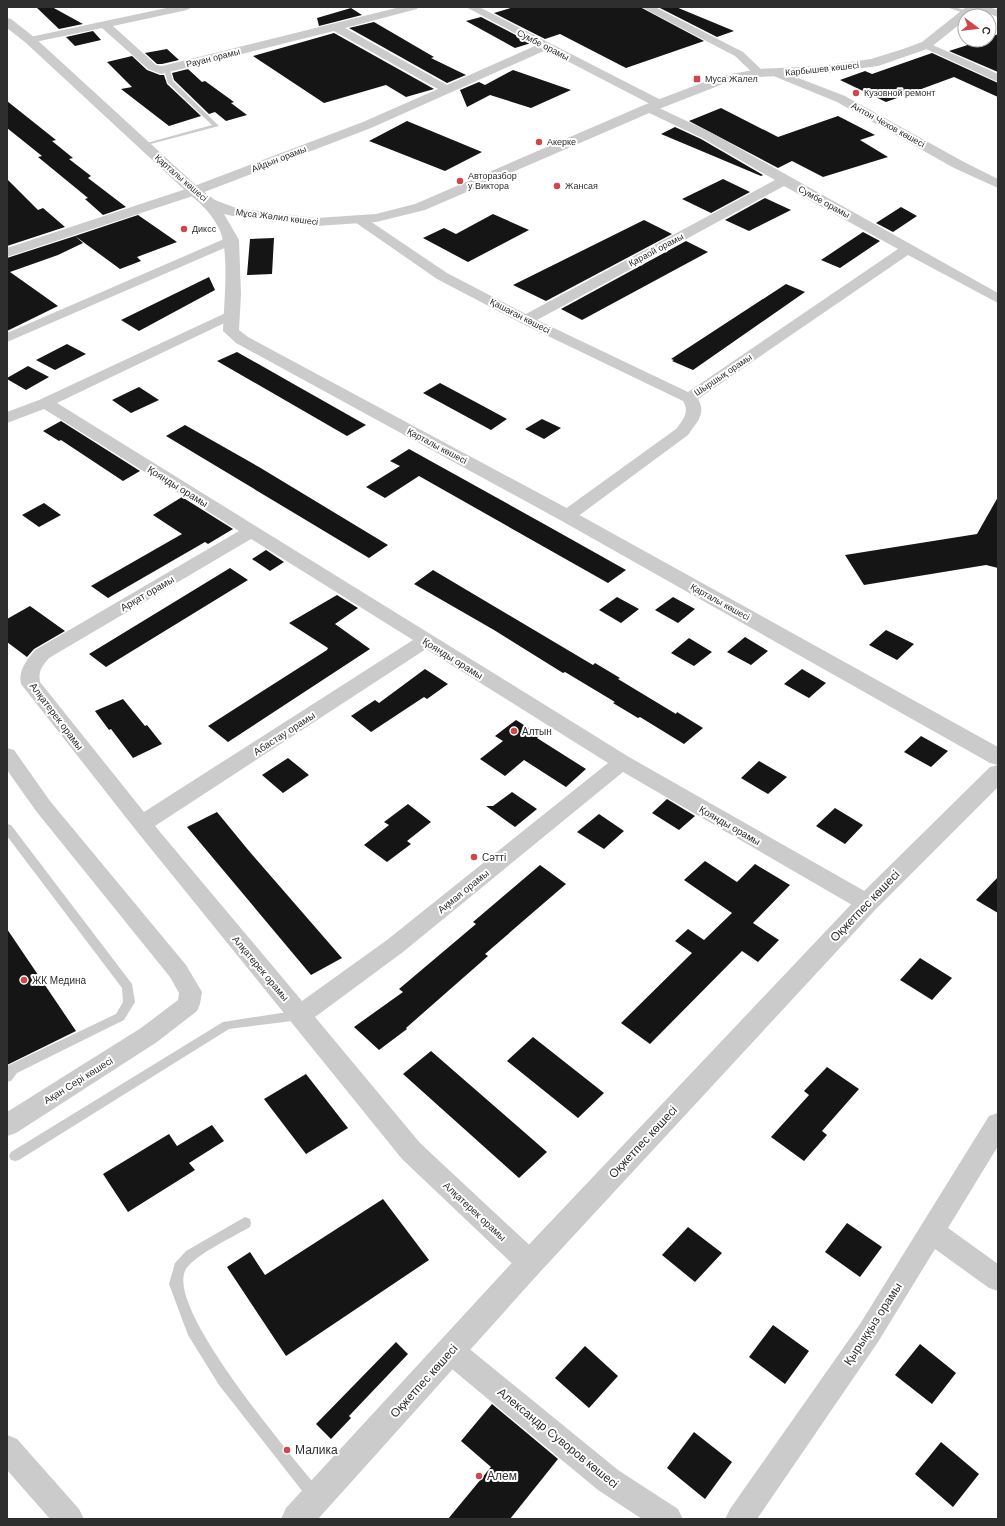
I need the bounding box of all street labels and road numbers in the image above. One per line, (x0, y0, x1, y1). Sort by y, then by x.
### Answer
street label: Сумбе орамы (515, 28, 571, 62)
street label: Рауан орамы (185, 46, 241, 70)
street label: Карбышев көшесі (785, 60, 859, 78)
street label: Антон Чехов көшесі (849, 101, 927, 149)
street label: Айдын орамы (250, 144, 308, 174)
street label: Қарталы көшесі (153, 153, 209, 203)
street label: Сумбе орамы (797, 184, 851, 220)
street label: Мұса Жәлил көшесі (235, 207, 319, 227)
street label: Қараой орамы (627, 231, 685, 269)
street label: Қашаған көшесі (488, 297, 552, 335)
street label: Шыршық орамы (692, 352, 754, 398)
street label: Қарталы көшесі (406, 426, 468, 466)
street label: Қоянды орамы (146, 464, 210, 509)
street label: Арқат орамы (118, 574, 176, 613)
street label: Қарталы көшесі (689, 582, 751, 622)
street label: Қоянды орамы (421, 636, 485, 681)
street label: Алқатерек орамы (28, 681, 85, 752)
street label: Абастау орамы (251, 709, 317, 757)
street label: Қоянды орамы (697, 803, 762, 847)
street label: Ақмая орамы (436, 867, 491, 915)
street label: Оқжетпес көшесі (827, 867, 903, 945)
street label: Алқатерек орамы (230, 934, 291, 1003)
street label: Ақан Сері көшесі (42, 1055, 115, 1106)
street label: Оқжетпес көшесі (606, 1103, 680, 1181)
street label: Алқатерек орамы (441, 1180, 508, 1243)
street label: Қырыққыз орамы (841, 1280, 905, 1368)
street label: Оқжетпес көшесі (387, 1341, 461, 1421)
street label: Александр Суворов көшесі (495, 1385, 621, 1491)

